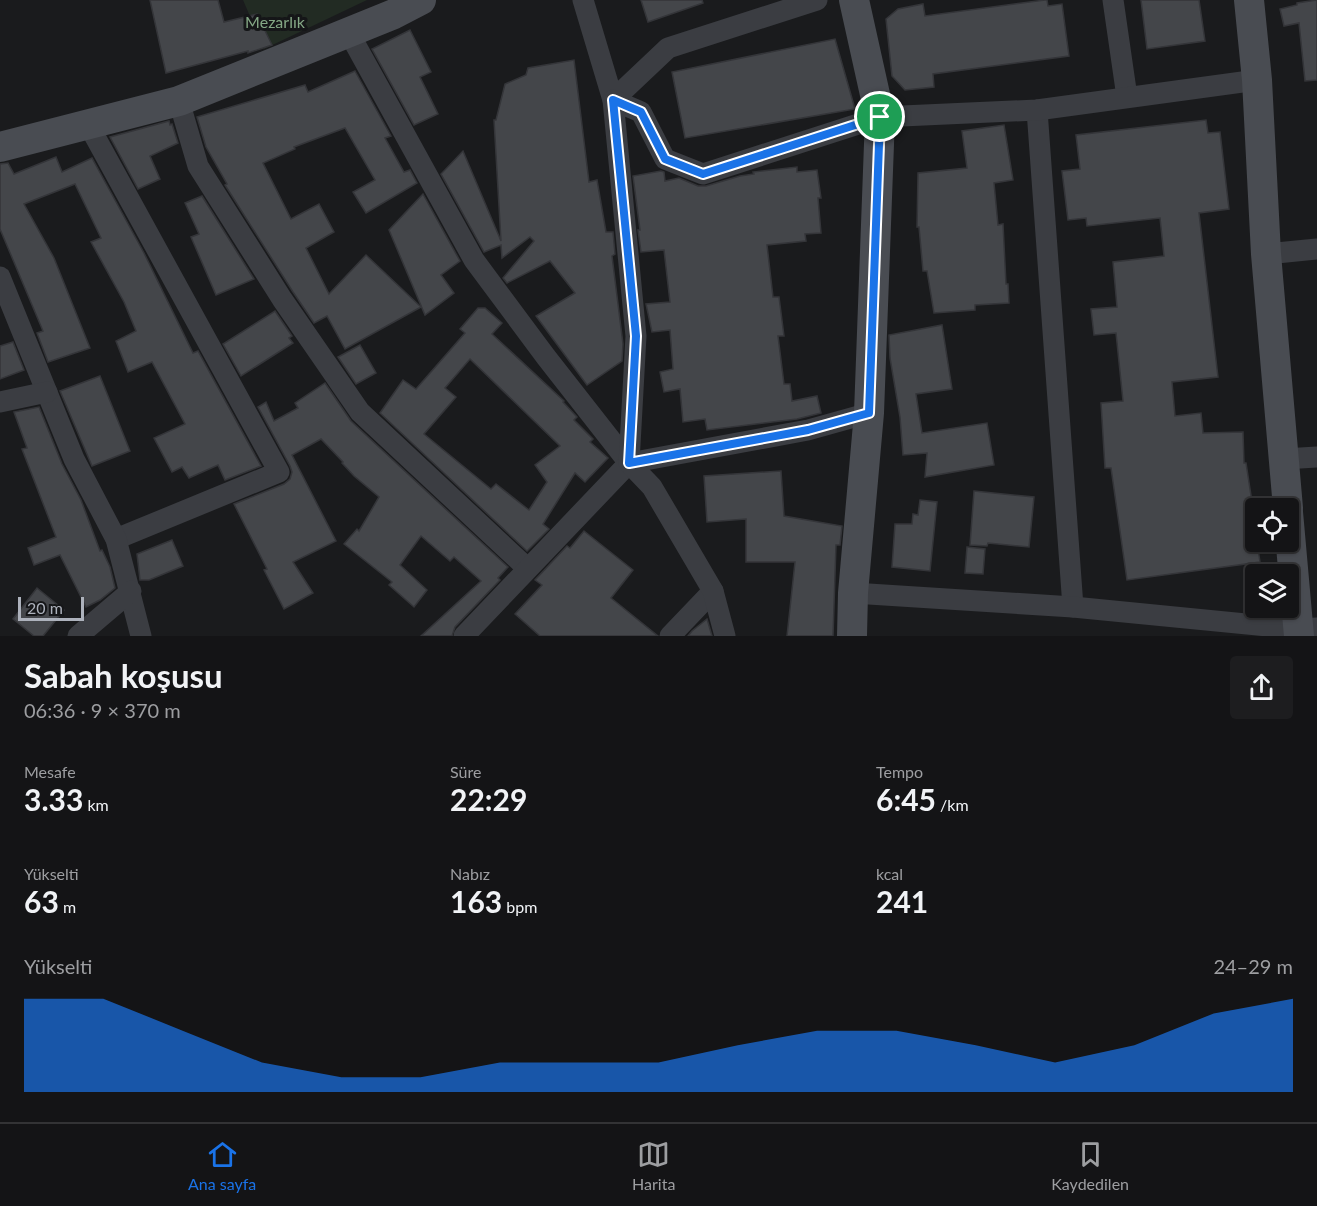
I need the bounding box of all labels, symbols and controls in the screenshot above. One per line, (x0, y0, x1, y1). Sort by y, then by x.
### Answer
park label: Mezarlık (245, 12, 306, 31)
pin (854, 91, 905, 142)
icon: arrive (863, 100, 896, 133)
map controls (1245, 498, 1299, 618)
button: locate (1245, 498, 1299, 552)
button: layers (1245, 564, 1299, 618)
scale bar (18, 594, 84, 622)
text: 20 m (27, 598, 63, 617)
text: Sabah koşusu (24, 655, 223, 695)
button: share (1230, 656, 1293, 719)
text: 06:36 · 9 × 370 m (24, 698, 181, 722)
text: Mesafe (24, 762, 76, 781)
text: Süre (450, 762, 481, 781)
text: Tempo (876, 762, 923, 781)
text: 3.33 (24, 781, 83, 817)
text: 22:29 (450, 781, 527, 817)
text: 6:45 (876, 781, 936, 817)
text: km (83, 795, 109, 814)
text: /km (936, 795, 969, 814)
text: Yükselti (24, 864, 79, 883)
text: Nabız (450, 864, 490, 883)
text: kcal (876, 864, 903, 883)
text: 63 (24, 883, 59, 919)
text: 163 (450, 883, 502, 919)
text: 241 (876, 883, 928, 919)
text: m (59, 897, 76, 916)
text: bpm (502, 897, 537, 916)
text: Yükselti (24, 954, 92, 978)
text: 24–29 m (1213, 954, 1293, 978)
tab: Ana sayfa (188, 1138, 256, 1193)
tab: Harita (632, 1138, 675, 1193)
tab: Kaydedilen (1051, 1138, 1129, 1193)

